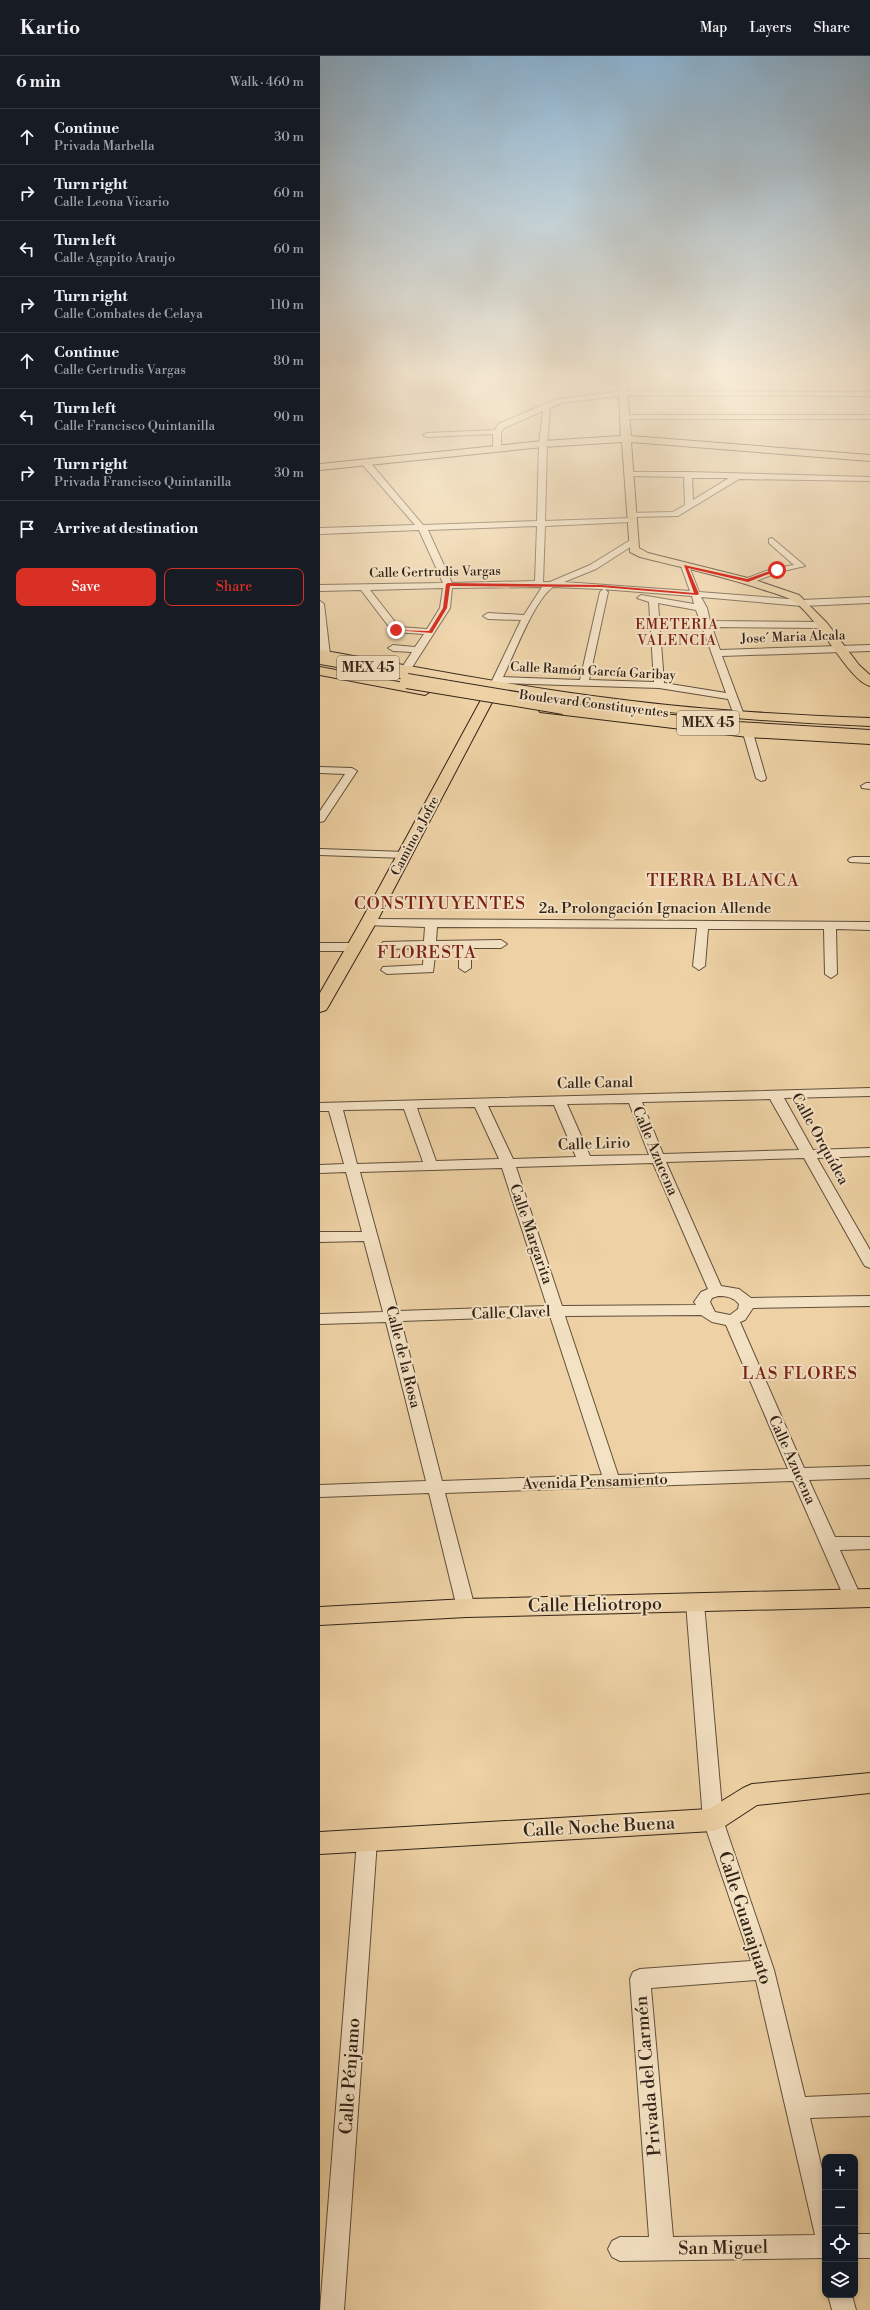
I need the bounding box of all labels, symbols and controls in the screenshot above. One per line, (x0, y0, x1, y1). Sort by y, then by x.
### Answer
text: Kartio (20, 16, 80, 40)
text: Map (700, 19, 727, 37)
text: Layers (749, 19, 792, 37)
text: Share (814, 19, 850, 37)
text: 6 min (16, 71, 61, 93)
text: Walk · 460 m (230, 74, 304, 90)
text: Continue (54, 119, 119, 138)
icon: ahead (16, 126, 38, 148)
text: 30 m (274, 129, 304, 145)
text: Privada Marbella (54, 138, 155, 154)
text: Turn right (54, 175, 128, 194)
icon: right (16, 182, 38, 204)
text: 60 m (273, 185, 304, 201)
text: Calle Leona Vicario (54, 194, 169, 210)
text: Turn left (54, 231, 116, 250)
icon: left (16, 238, 38, 260)
text: 60 m (273, 241, 304, 257)
text: Calle Agapito Araujo (54, 250, 175, 266)
text: Turn right (54, 287, 128, 306)
icon: right (16, 294, 38, 316)
text: 110 m (270, 297, 304, 313)
text: Calle Combates de Celaya (54, 306, 203, 322)
text: Continue (54, 343, 119, 362)
icon: ahead (16, 350, 38, 372)
text: 80 m (273, 353, 304, 369)
text: Calle Gertrudis Vargas (54, 362, 186, 378)
text: Turn left (54, 399, 116, 418)
icon: left (16, 406, 38, 428)
text: 90 m (273, 409, 304, 425)
text: Calle Francisco Quintanilla (54, 418, 215, 434)
text: Turn right (54, 455, 128, 474)
icon: right (16, 462, 38, 484)
text: 30 m (274, 465, 304, 481)
text: Privada Francisco Quintanilla (54, 474, 231, 490)
icon: arrive (16, 518, 38, 540)
text: Arrive at destination (54, 519, 198, 538)
route start (768, 561, 786, 579)
street label: Calle Gertrudis Vargas (369, 563, 501, 581)
button: Save (16, 568, 156, 606)
button: Share (164, 568, 304, 606)
district label: EMETERIA VALENCIA (635, 616, 719, 650)
route end (387, 621, 405, 639)
street label: Jose´ Maria Alcala (739, 627, 846, 647)
road number: MEX 45 (337, 656, 399, 680)
street label: Calle Ramón García Garibay (510, 659, 677, 683)
street label: Boulevard Constituyentes (517, 687, 670, 721)
road number: MEX 45 (677, 711, 739, 735)
street label: Camino a Jofre (387, 793, 443, 878)
district label: TIERRA BLANCA (646, 870, 800, 892)
district label: CONSTIYUYENTES (354, 893, 526, 915)
street label: 2a. Prolongación Ignacion Allende (539, 899, 771, 918)
district label: FLORESTA (377, 942, 477, 964)
street label: Calle Canal (557, 1073, 634, 1093)
street label: Calle Orquídea (787, 1090, 853, 1189)
street label: Calle Azucena (628, 1103, 682, 1199)
street label: Calle Lirio (557, 1133, 631, 1155)
street label: Calle Margarita (505, 1181, 557, 1287)
street label: Calle Clavel (471, 1302, 551, 1324)
street label: Calle de la Rosa (381, 1304, 425, 1410)
district label: LAS FLORES (742, 1363, 858, 1385)
street label: Calle Azucena (764, 1413, 820, 1508)
street label: Avenida Pensamiento (521, 1470, 668, 1494)
street label: Calle Heliotropo (528, 1592, 662, 1618)
street label: Calle Noche Buena (522, 1811, 677, 1842)
street label: Calle Guanajuato (713, 1848, 777, 1988)
street label: Privada del Carmén (630, 1995, 666, 2157)
street label: Calle Pénjamo (334, 2017, 366, 2135)
map controls (822, 2154, 858, 2298)
button: + (822, 2154, 858, 2190)
button: − (822, 2190, 858, 2226)
button: locate (822, 2226, 858, 2262)
street label: San Miguel (678, 2236, 769, 2260)
button: layers (822, 2262, 858, 2298)

